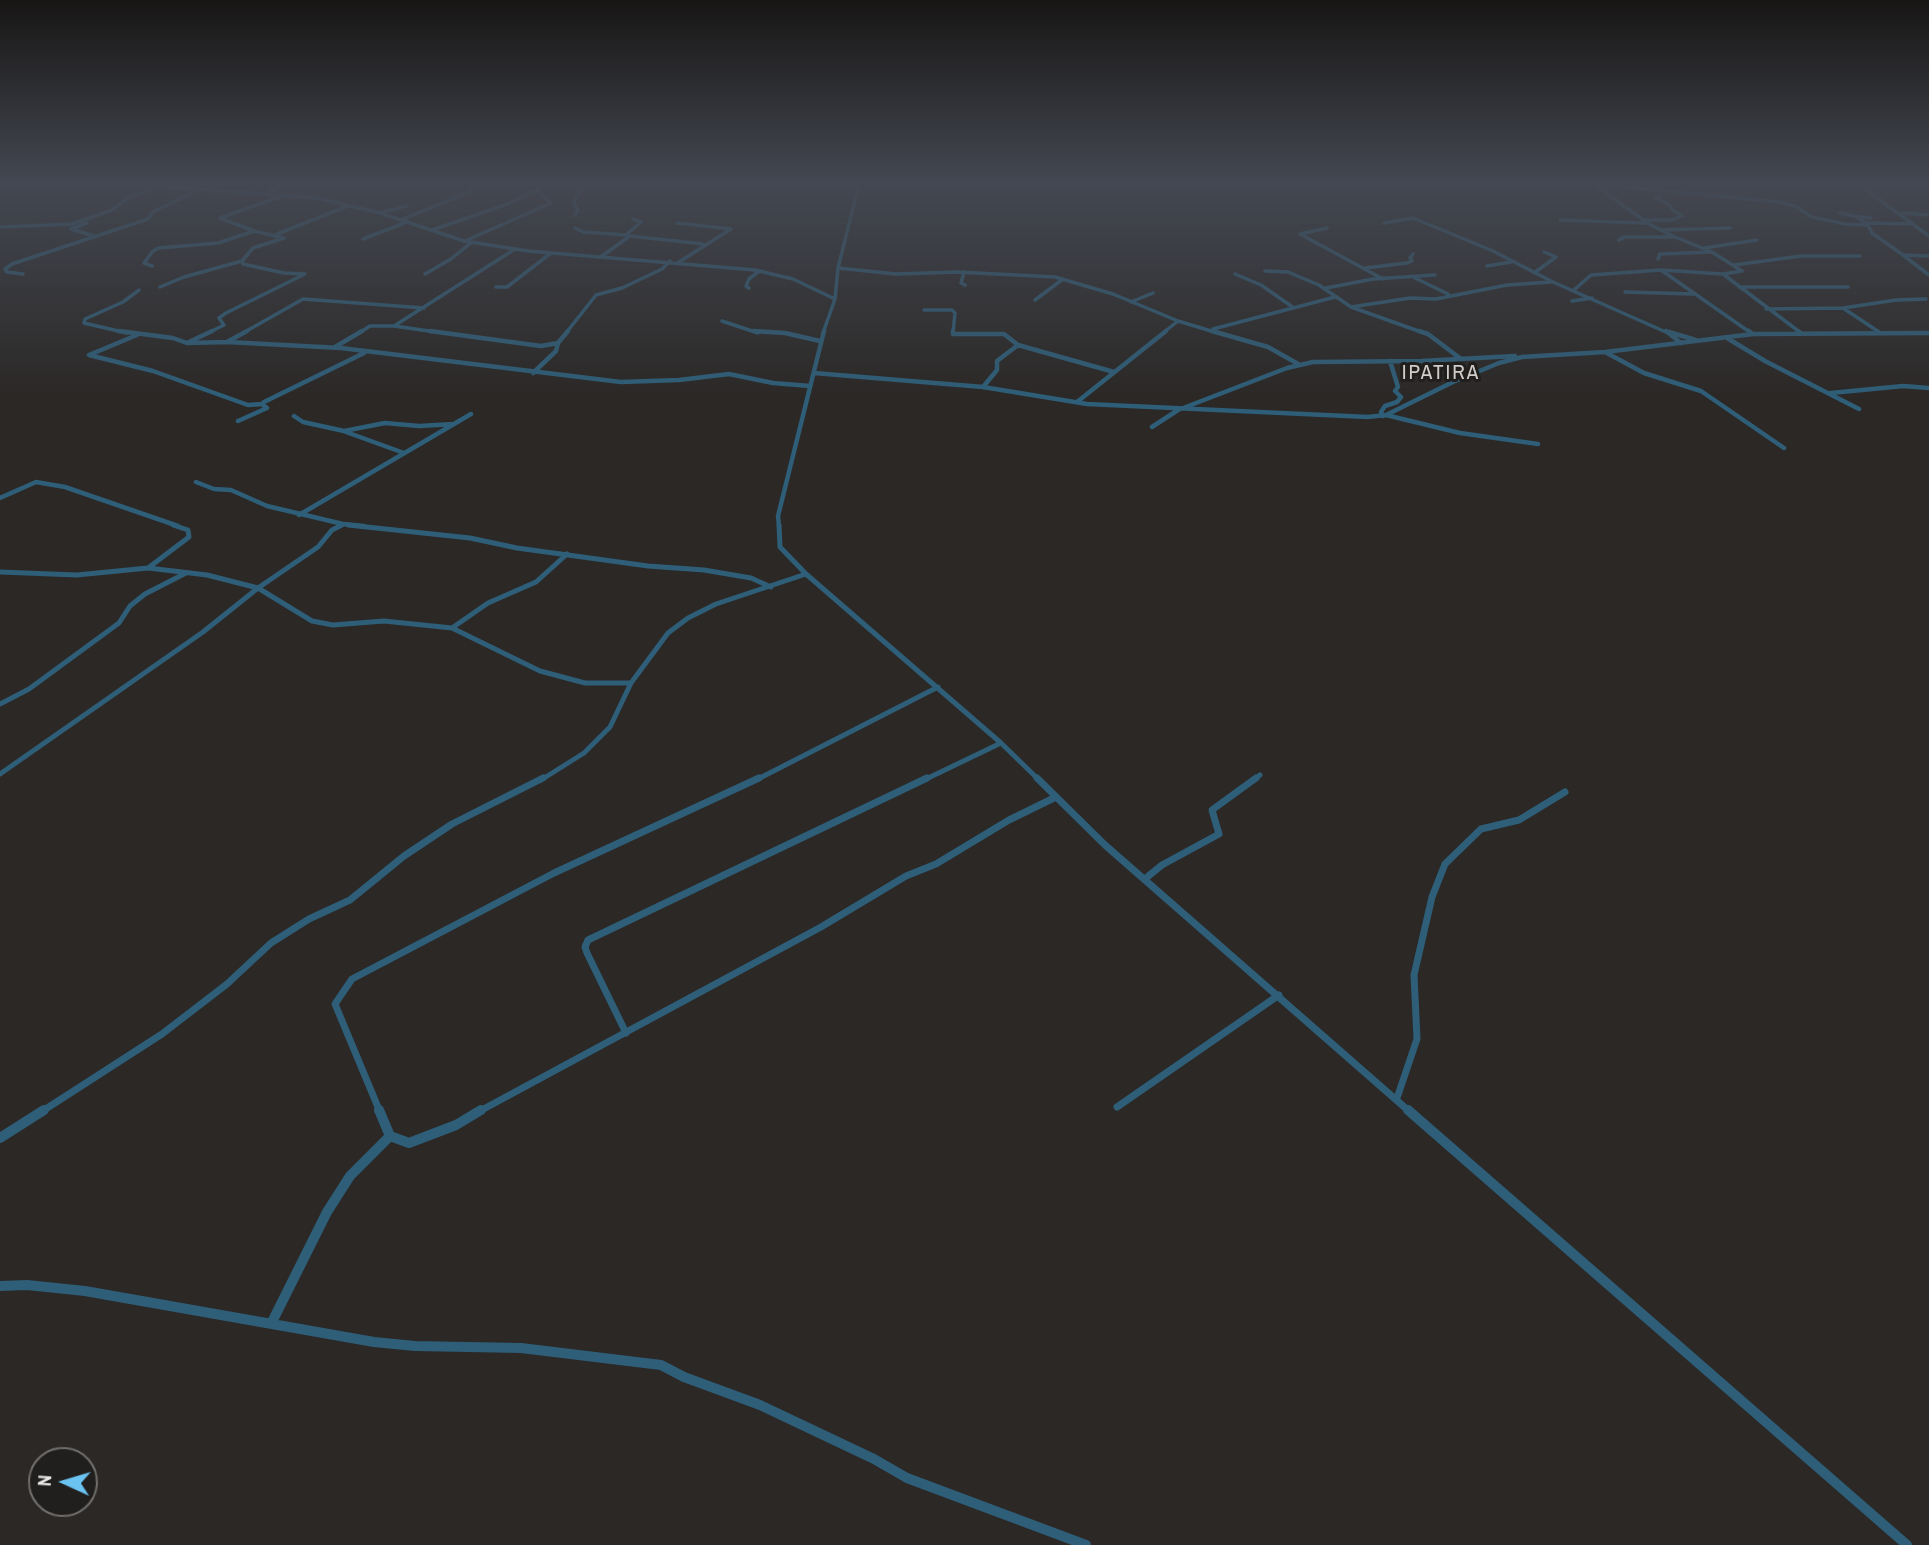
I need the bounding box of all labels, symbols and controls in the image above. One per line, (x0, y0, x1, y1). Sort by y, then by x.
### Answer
district label: IPATIRA (1403, 360, 1479, 386)
north arrow (28, 1447, 98, 1517)
text: N (31, 1474, 57, 1487)

